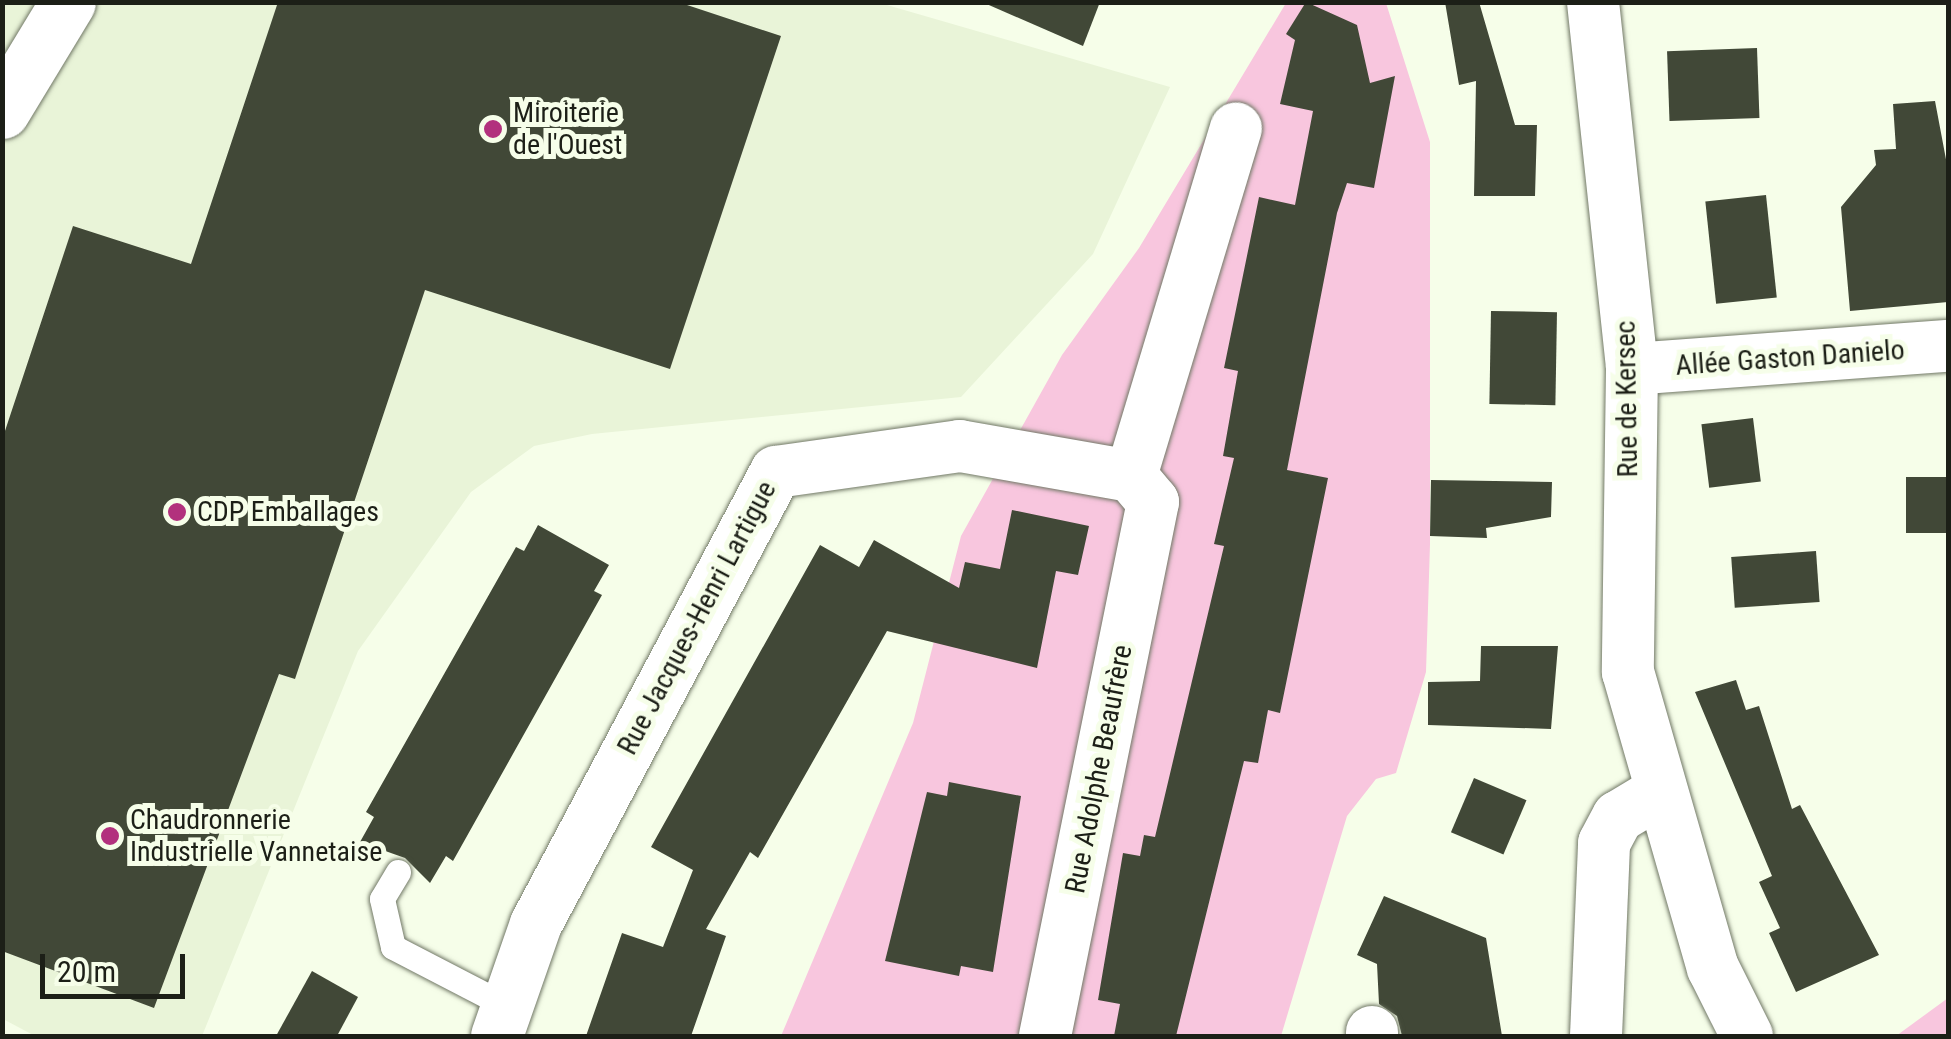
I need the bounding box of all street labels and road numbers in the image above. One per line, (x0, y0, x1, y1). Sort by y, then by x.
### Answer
street label: Rue de Kersec (1609, 320, 1645, 478)
street label: Allée Gaston Danielo (1674, 333, 1906, 383)
street label: Rue Jacques-Henri Lartigue (611, 476, 783, 760)
street label: Rue Adolphe Beaufrère (1058, 642, 1140, 896)

